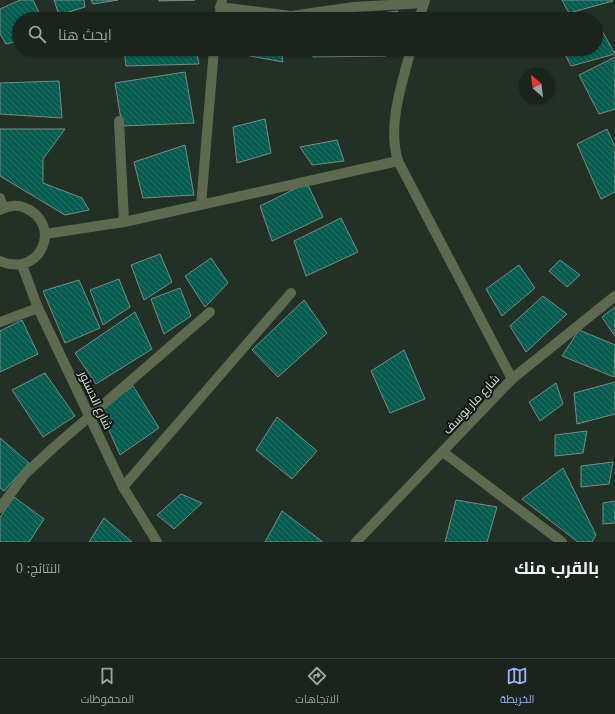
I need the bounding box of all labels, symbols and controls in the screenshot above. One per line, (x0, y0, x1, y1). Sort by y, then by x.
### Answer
search box (12, 12, 603, 56)
icon: search (26, 23, 48, 45)
text: ابحث هنا (58, 24, 112, 44)
north arrow (519, 68, 555, 104)
street label: شارع الدستور (75, 368, 116, 432)
street label: شارع مار يوسف (440, 371, 503, 438)
text: بالقرب منك (514, 556, 599, 579)
text: النتائج: 0 (16, 559, 61, 577)
tab: المحفوظات (81, 665, 134, 709)
tab: الاتجاهات (295, 665, 339, 709)
tab: الخريطة (500, 665, 534, 709)

